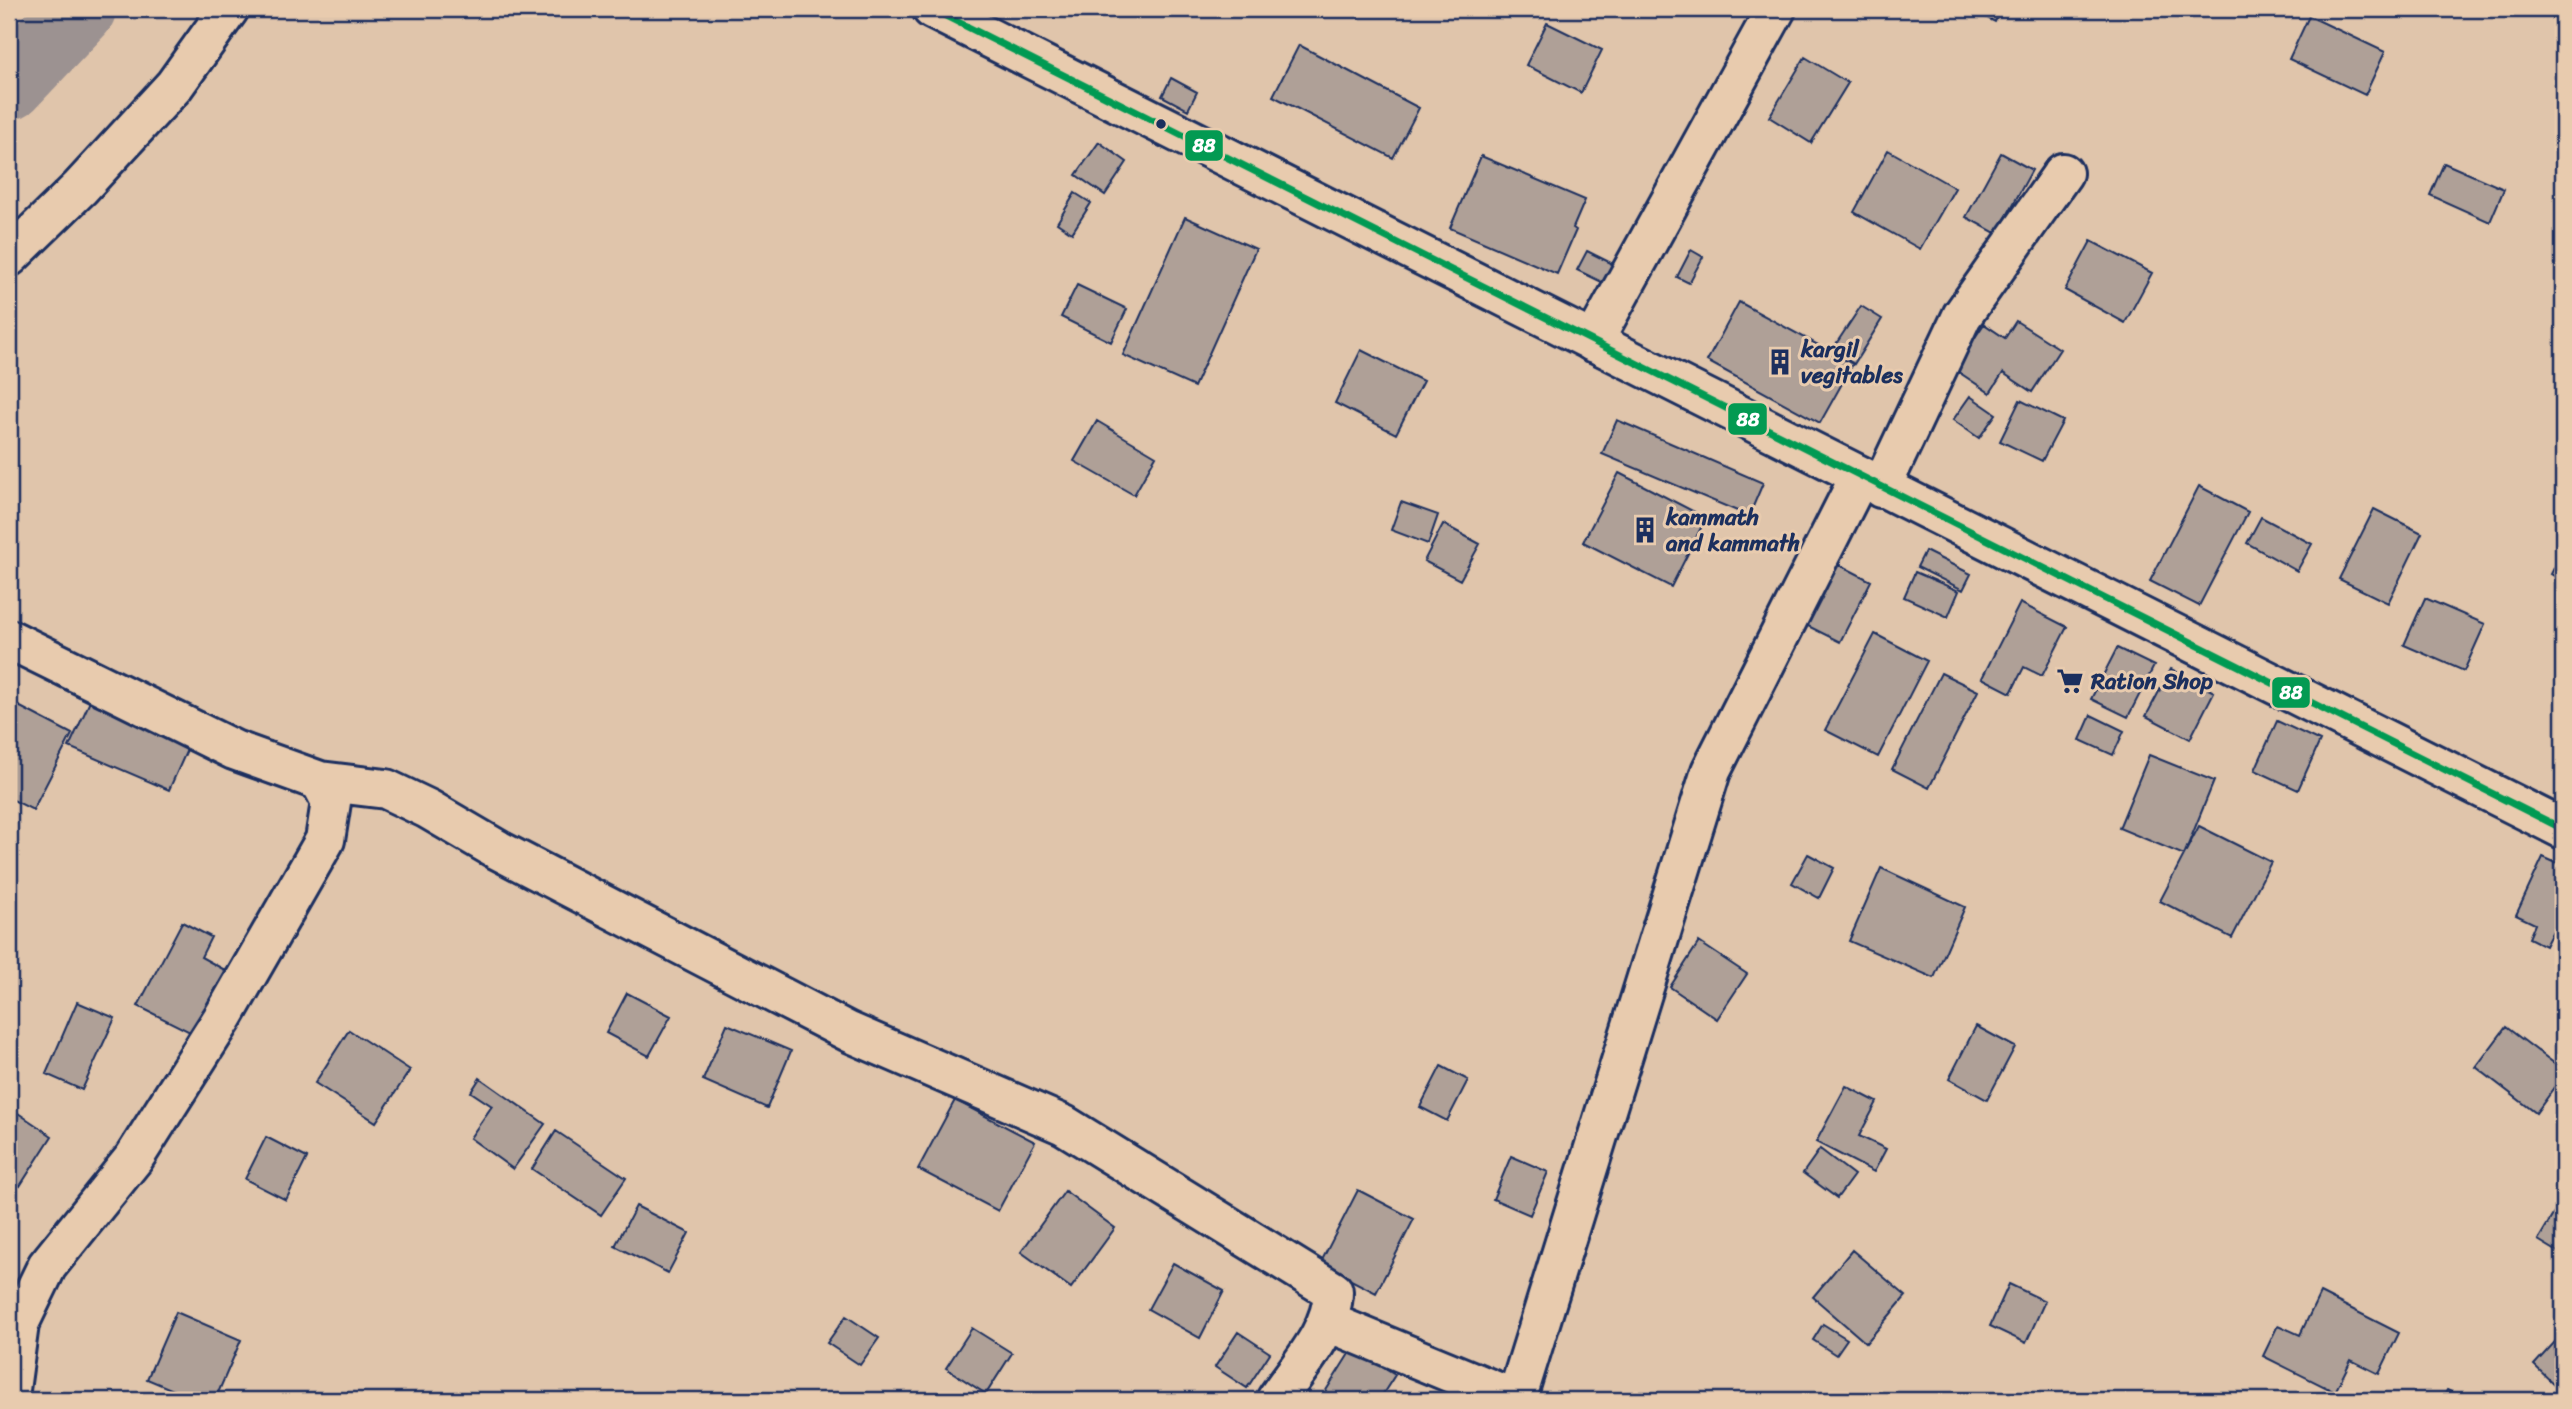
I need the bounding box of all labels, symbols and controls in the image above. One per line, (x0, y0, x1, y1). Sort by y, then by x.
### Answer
unlabelled marker (1154, 117, 1168, 131)
line badge: 88 (1184, 129, 1224, 162)
text: 88 (1192, 129, 1216, 162)
place label: kargil vegitables (1800, 329, 1903, 396)
building icon: kargil vegitables (1765, 347, 1795, 377)
line badge: 88 (1727, 402, 1768, 436)
text: 88 (1736, 403, 1760, 436)
place label: kammath and kammath (1665, 497, 1800, 564)
building icon: kammath and kammath (1630, 515, 1660, 545)
place label: Ration Shop (2090, 661, 2214, 702)
supermarket icon: Ration Shop (2055, 666, 2085, 696)
line badge: 88 (2271, 676, 2311, 709)
text: 88 (2279, 676, 2303, 709)

